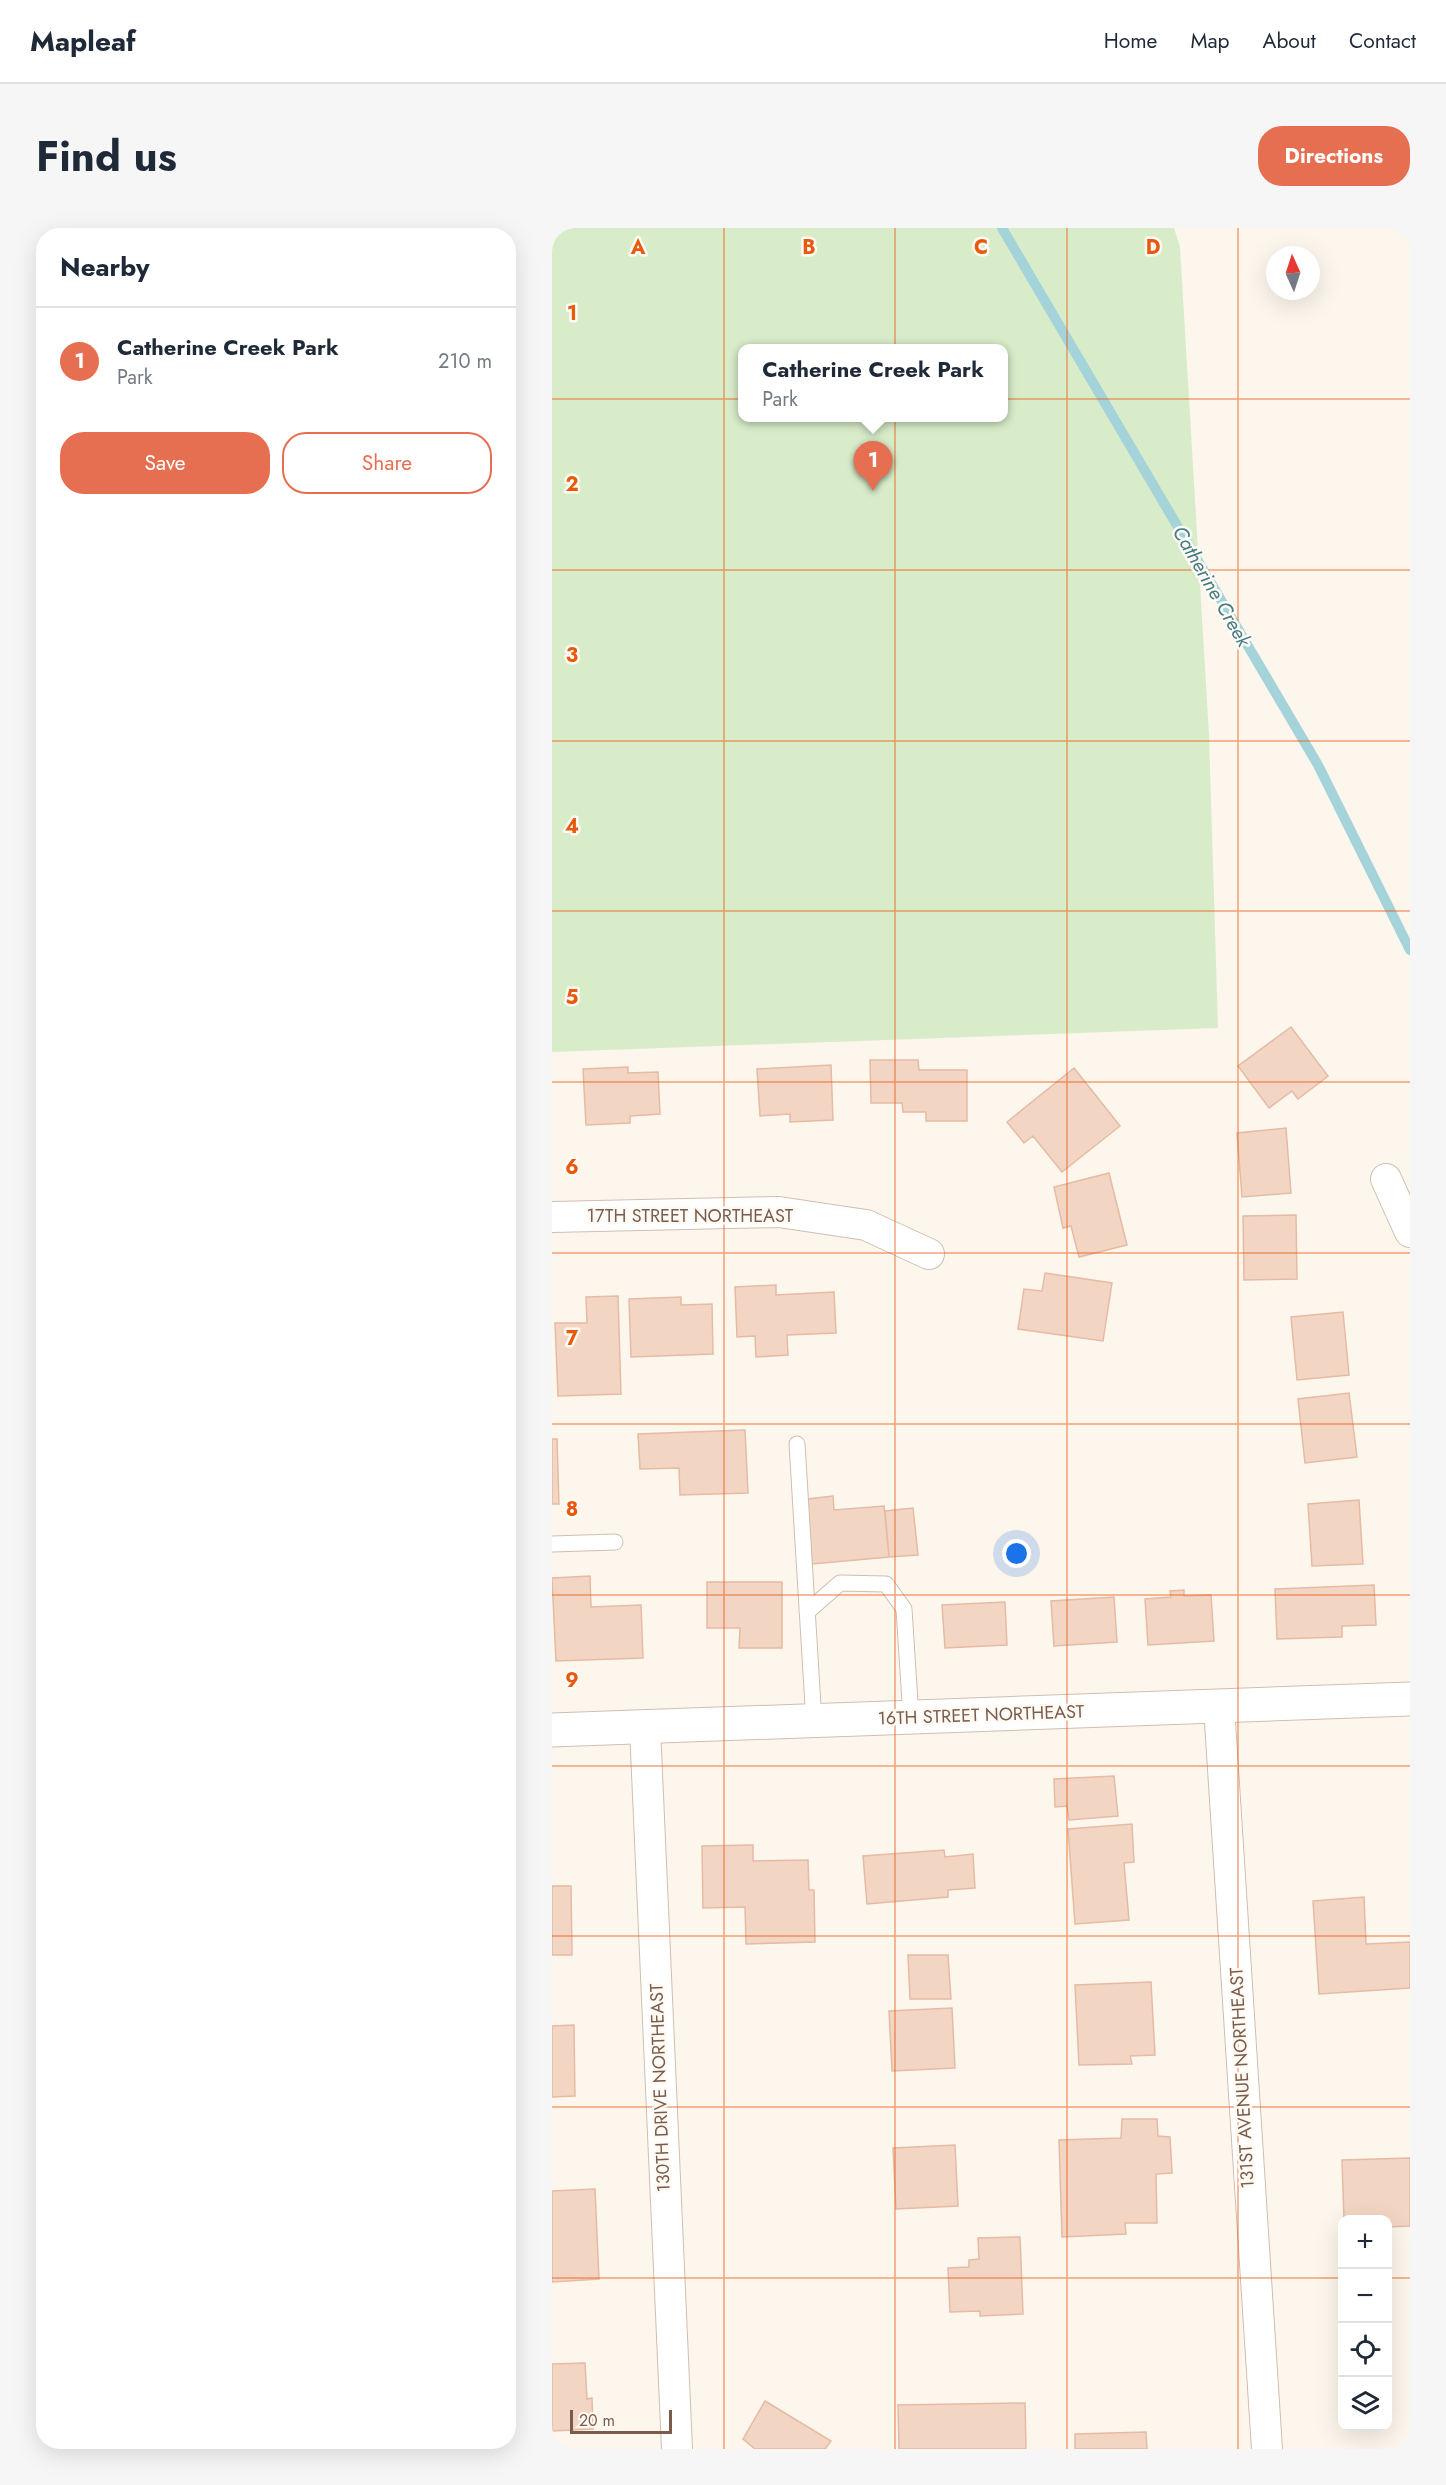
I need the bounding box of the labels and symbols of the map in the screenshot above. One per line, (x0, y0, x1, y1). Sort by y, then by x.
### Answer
text: A (630, 233, 646, 262)
text: B (802, 233, 816, 262)
text: C (974, 233, 988, 262)
text: D (1146, 233, 1160, 262)
north arrow (1266, 246, 1320, 300)
text: 1 (567, 299, 577, 328)
pin: 1 (854, 442, 892, 491)
text: 2 (565, 470, 579, 499)
water label: Catherine Creek (1165, 520, 1259, 653)
text: 3 (566, 641, 578, 670)
text: 4 (565, 812, 579, 841)
text: 5 (566, 983, 579, 1012)
text: 6 (565, 1153, 579, 1182)
street label: 17TH STREET NORTHEAST (587, 1203, 794, 1229)
text: 7 (566, 1324, 579, 1353)
text: 8 (566, 1495, 578, 1524)
your location (1002, 1539, 1031, 1568)
text: 9 (565, 1666, 579, 1695)
street label: 16TH STREET NORTHEAST (877, 1698, 1085, 1732)
street label: 131ST AVENUE NORTHEAST (1223, 1966, 1261, 2189)
street label: 130TH DRIVE NORTHEAST (643, 1983, 677, 2193)
scale bar (570, 2407, 672, 2434)

